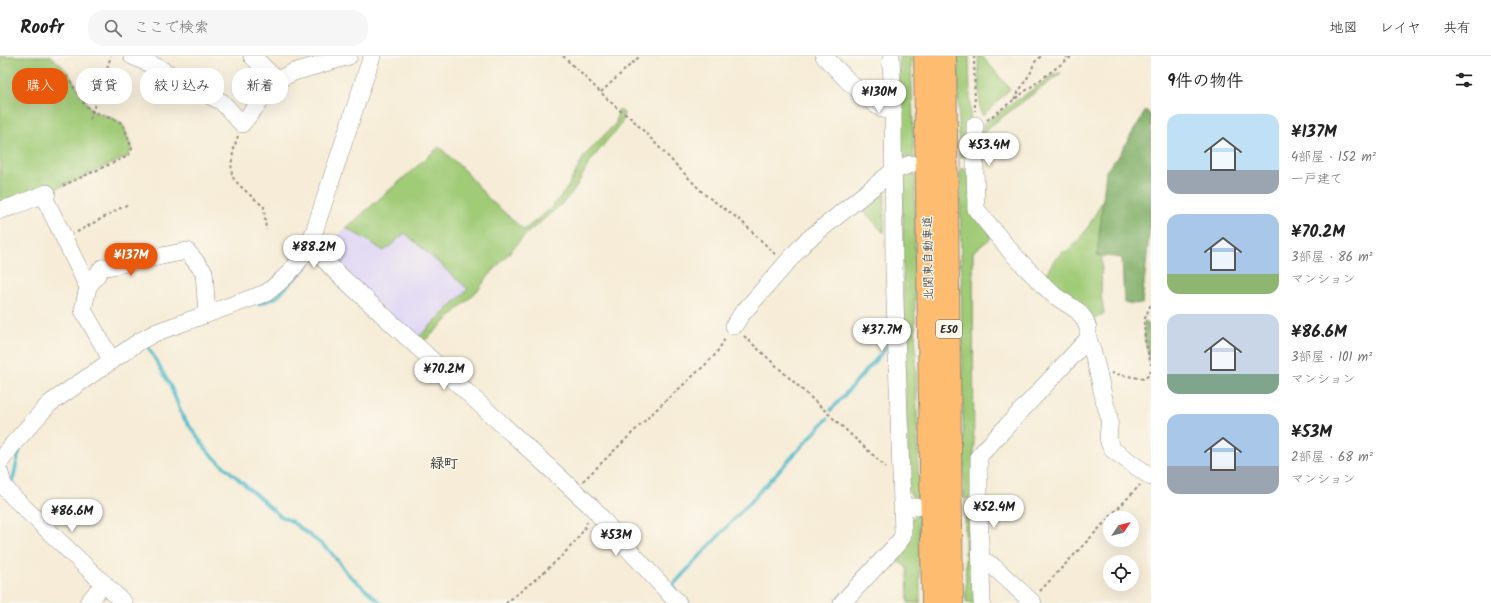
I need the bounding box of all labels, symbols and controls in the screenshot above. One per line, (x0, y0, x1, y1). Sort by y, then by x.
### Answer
search box (88, 10, 368, 46)
text: Roofr (20, 13, 64, 43)
text: ここで検索 (134, 16, 209, 40)
icon: search (102, 17, 124, 39)
text: 地図 (1330, 17, 1358, 39)
text: レイヤ (1380, 17, 1421, 39)
text: 共有 (1443, 17, 1471, 39)
chip: 購入 (12, 68, 68, 104)
chip: 賃貸 (76, 68, 132, 104)
chip: 絞り込み (140, 68, 224, 104)
chip: 新着 (232, 68, 288, 104)
text: 9件の物件 (1167, 68, 1244, 95)
icon: filters (1453, 69, 1475, 91)
pin: ¥130M (851, 80, 907, 114)
text: ¥130M (861, 82, 897, 103)
text: ¥137M (1291, 119, 1337, 146)
icon: home (1199, 130, 1247, 178)
pin: ¥53.4M (956, 133, 1022, 167)
text: ¥53.4M (968, 135, 1010, 156)
text: 4部屋 · 152 m² (1291, 147, 1376, 168)
text: 一戸建て (1291, 169, 1343, 190)
street label: 北関東自動車道 (918, 216, 939, 300)
text: ¥70.2M (1291, 219, 1345, 246)
icon: home (1199, 230, 1247, 278)
pin: ¥88.2M (281, 235, 347, 269)
text: ¥88.2M (292, 237, 336, 258)
pin: ¥137M (103, 243, 159, 277)
text: ¥137M (114, 245, 149, 266)
text: 3部屋 · 86 m² (1291, 247, 1373, 268)
text: マンション (1291, 269, 1355, 290)
pin: ¥37.7M (849, 318, 915, 352)
text: ¥86.6M (1291, 319, 1347, 346)
text: ¥37.7M (862, 320, 902, 341)
road number: E50 (936, 320, 962, 338)
icon: home (1199, 330, 1247, 378)
text: 3部屋 · 101 m² (1291, 347, 1372, 368)
pin: ¥70.2M (411, 357, 477, 391)
text: ¥70.2M (423, 359, 465, 380)
text: マンション (1291, 369, 1355, 390)
text: ¥53M (1291, 419, 1332, 446)
icon: home (1199, 430, 1247, 478)
text: 2部屋 · 68 m² (1291, 447, 1373, 468)
district label: 緑町 (430, 453, 458, 475)
text: マンション (1291, 469, 1355, 490)
pin: ¥52.4M (961, 495, 1027, 529)
text: ¥52.4M (973, 497, 1015, 518)
pin: ¥86.6M (39, 499, 105, 533)
text: ¥86.6M (51, 501, 93, 522)
north arrow (1103, 511, 1139, 547)
map controls (1103, 511, 1139, 591)
pin: ¥53M (592, 523, 640, 557)
text: ¥53M (600, 525, 632, 546)
button: locate (1103, 555, 1139, 591)

